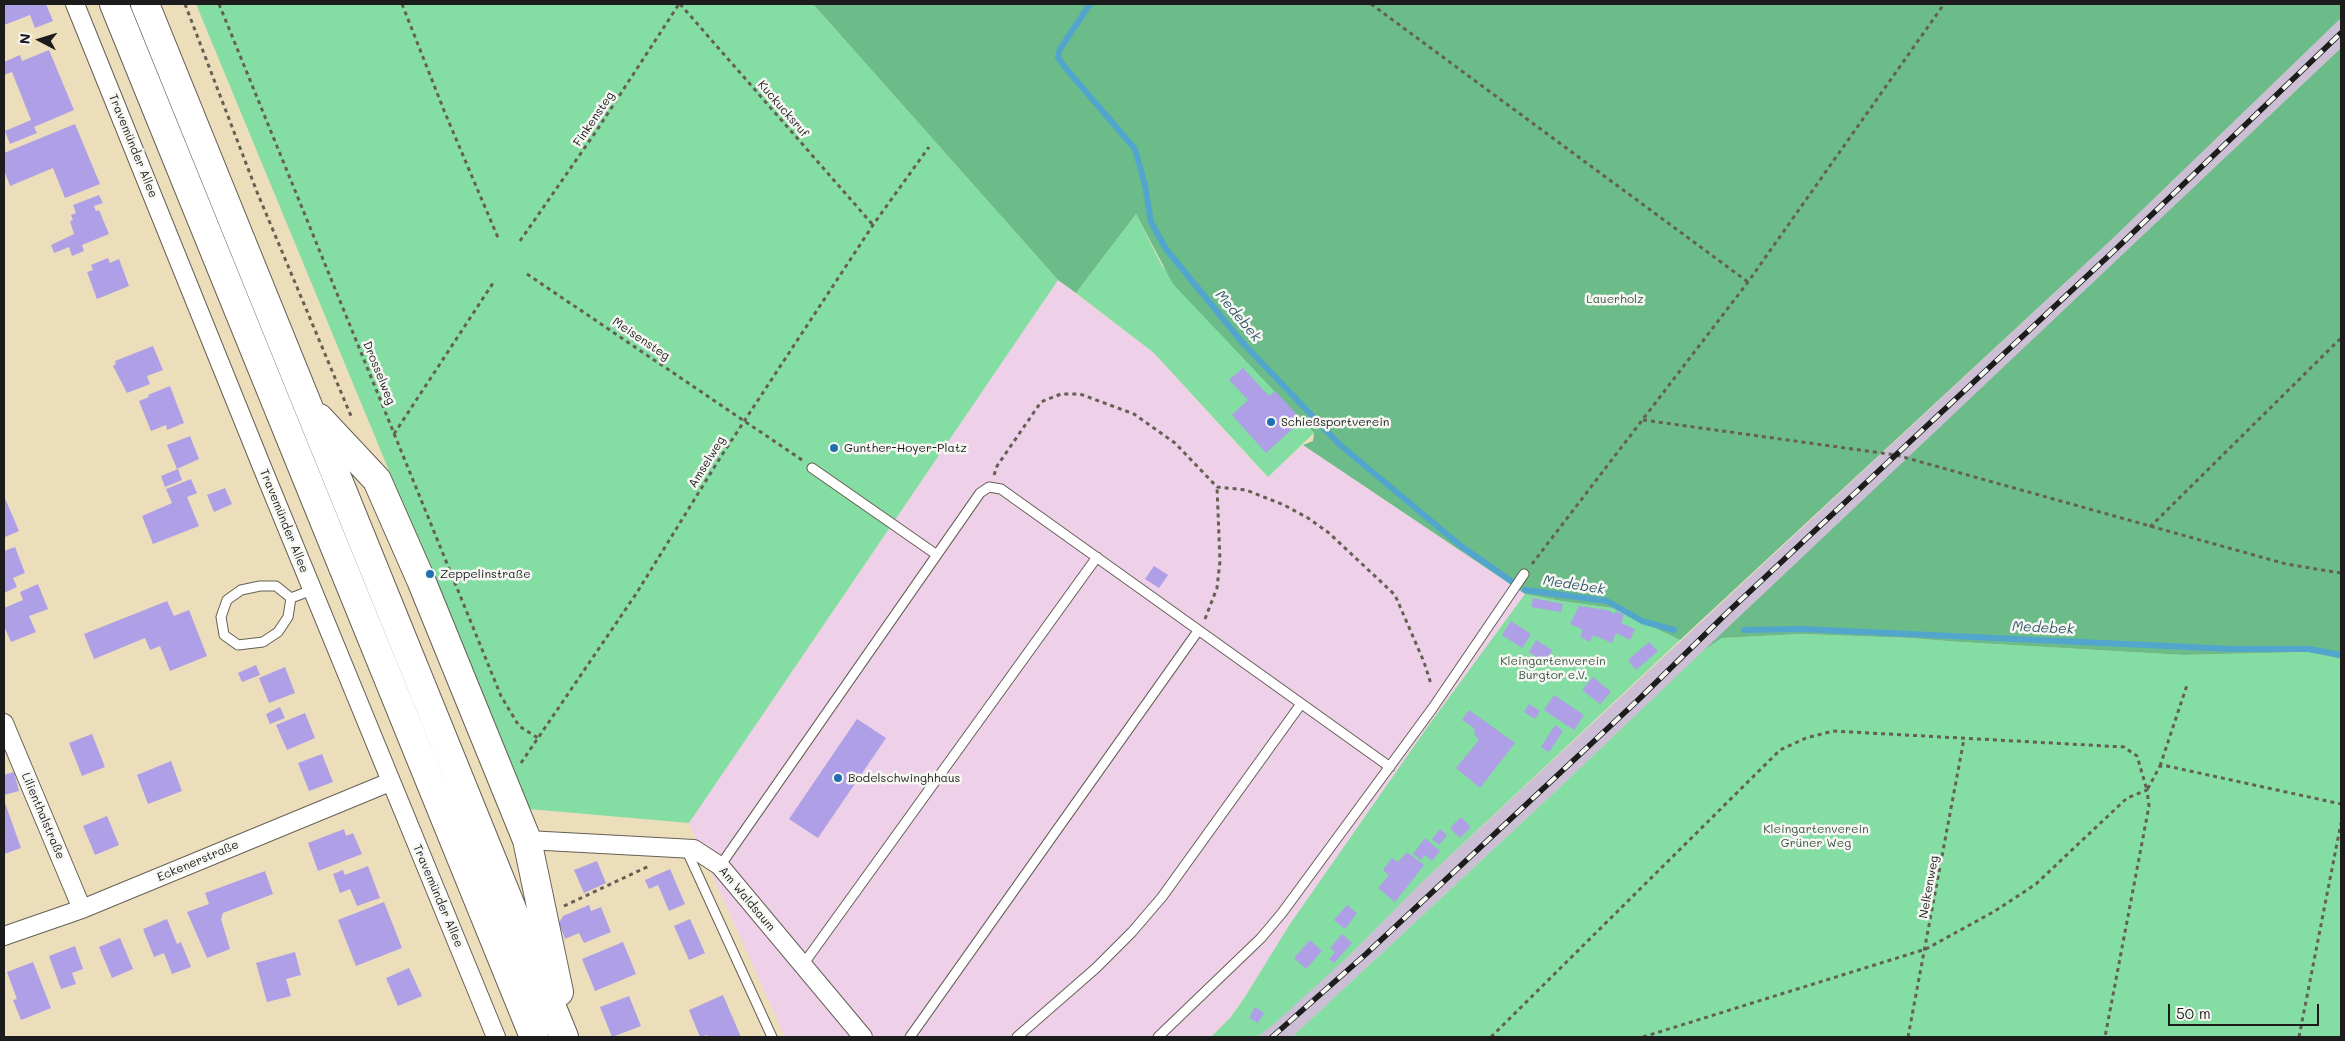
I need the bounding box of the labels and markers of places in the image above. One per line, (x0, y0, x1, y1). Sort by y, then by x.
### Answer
place label: Schießsportverein (1281, 415, 1389, 429)
marker: Schießsportverein (1265, 416, 1277, 428)
place label: Gunther-Hoyer-Platz (844, 441, 967, 455)
marker: Gunther-Hoyer-Platz (828, 442, 840, 454)
place label: Zeppelinstraße (440, 567, 531, 581)
marker: Zeppelinstraße (424, 568, 436, 580)
place label: Bodelschwinghhaus (848, 771, 960, 785)
marker: Bodelschwinghhaus (832, 772, 844, 784)

